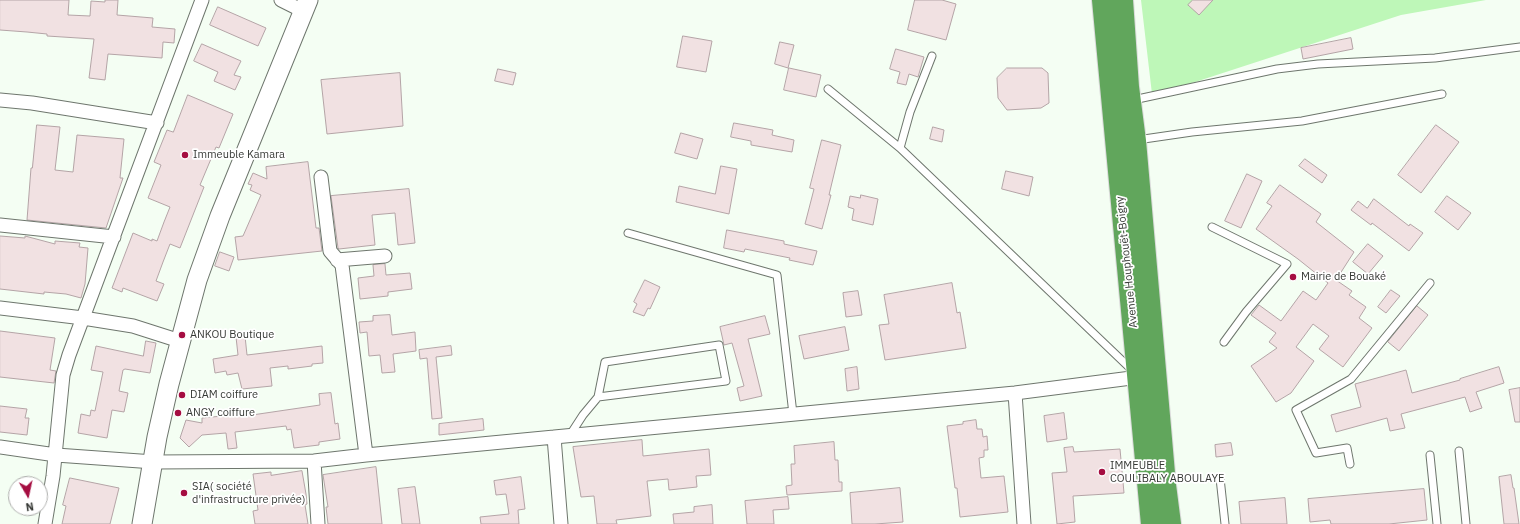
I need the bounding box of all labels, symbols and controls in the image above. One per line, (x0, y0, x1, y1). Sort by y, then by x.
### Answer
place label: Immeuble Kamara (193, 148, 285, 162)
marker: Immeuble Kamara (180, 150, 190, 160)
street label: Avenue Houphouët-Boigny (1114, 196, 1140, 328)
place label: Mairie de Bouaké (1301, 270, 1386, 284)
marker: Mairie de Bouaké (1288, 272, 1298, 282)
place label: ANKOU Boutique (190, 328, 274, 342)
marker: ANKOU Boutique (177, 330, 187, 340)
place label: DIAM coiffure (190, 388, 258, 402)
marker: DIAM coiffure (177, 390, 187, 400)
place label: ANGY coiffure (186, 406, 255, 420)
marker: ANGY coiffure (173, 408, 183, 418)
place label: IMMEUBLE COULIBALY ABOULAYE (1110, 459, 1224, 485)
marker: IMMEUBLE COULIBALY ABOULAYE (1097, 467, 1107, 477)
north arrow (8, 476, 48, 516)
place label: SIA( société d'infrastructure privée) (192, 480, 305, 506)
marker: SIA( société d'infrastructure privée) (179, 488, 189, 498)
text: N (25, 499, 35, 514)

